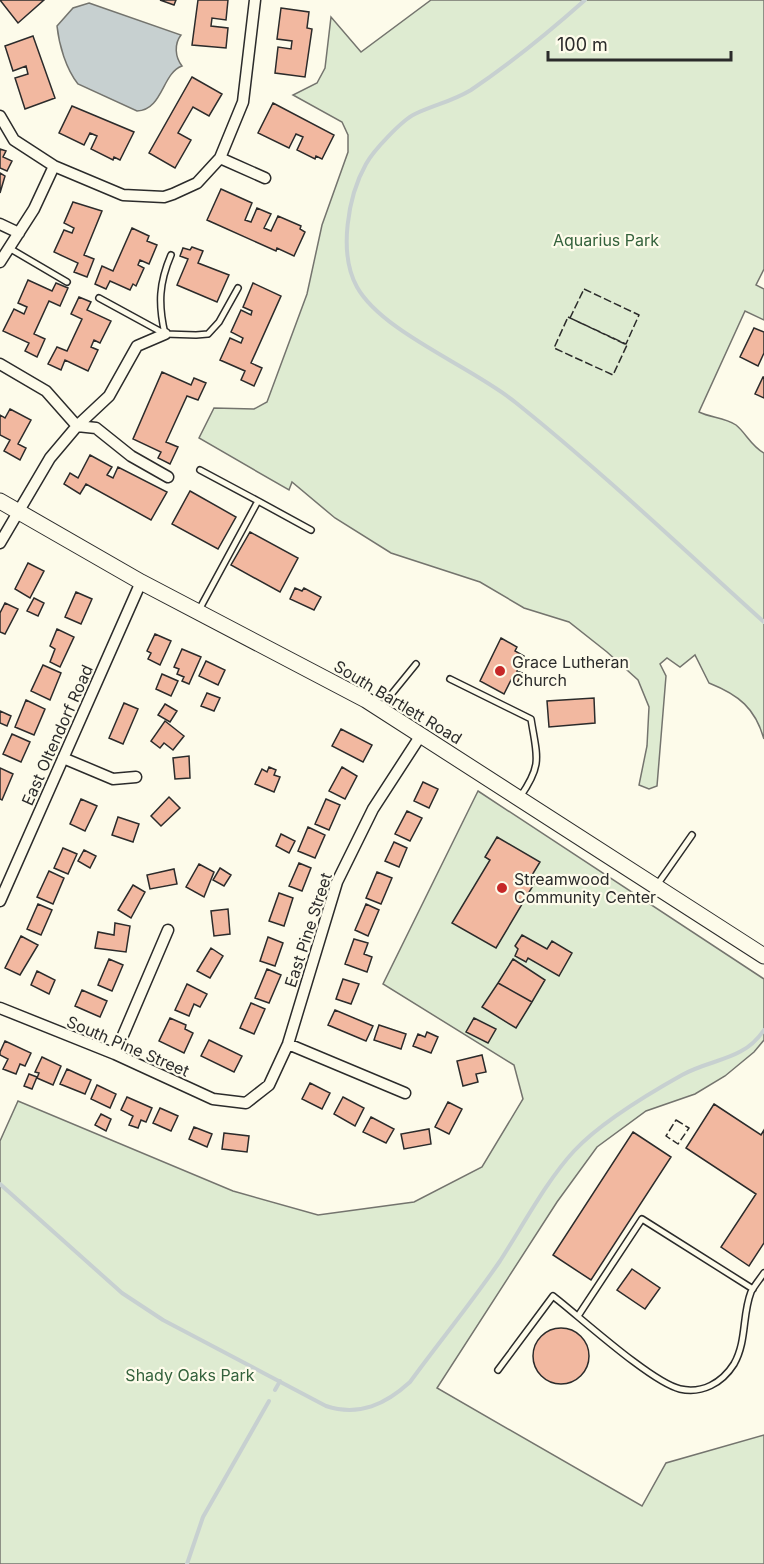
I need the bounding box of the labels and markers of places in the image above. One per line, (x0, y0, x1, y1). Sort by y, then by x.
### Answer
place label: Grace Lutheran Church (512, 652, 629, 690)
marker: Grace Lutheran Church (493, 664, 507, 678)
place label: Streamwood Community Center (514, 869, 656, 907)
marker: Streamwood Community Center (495, 881, 509, 895)

